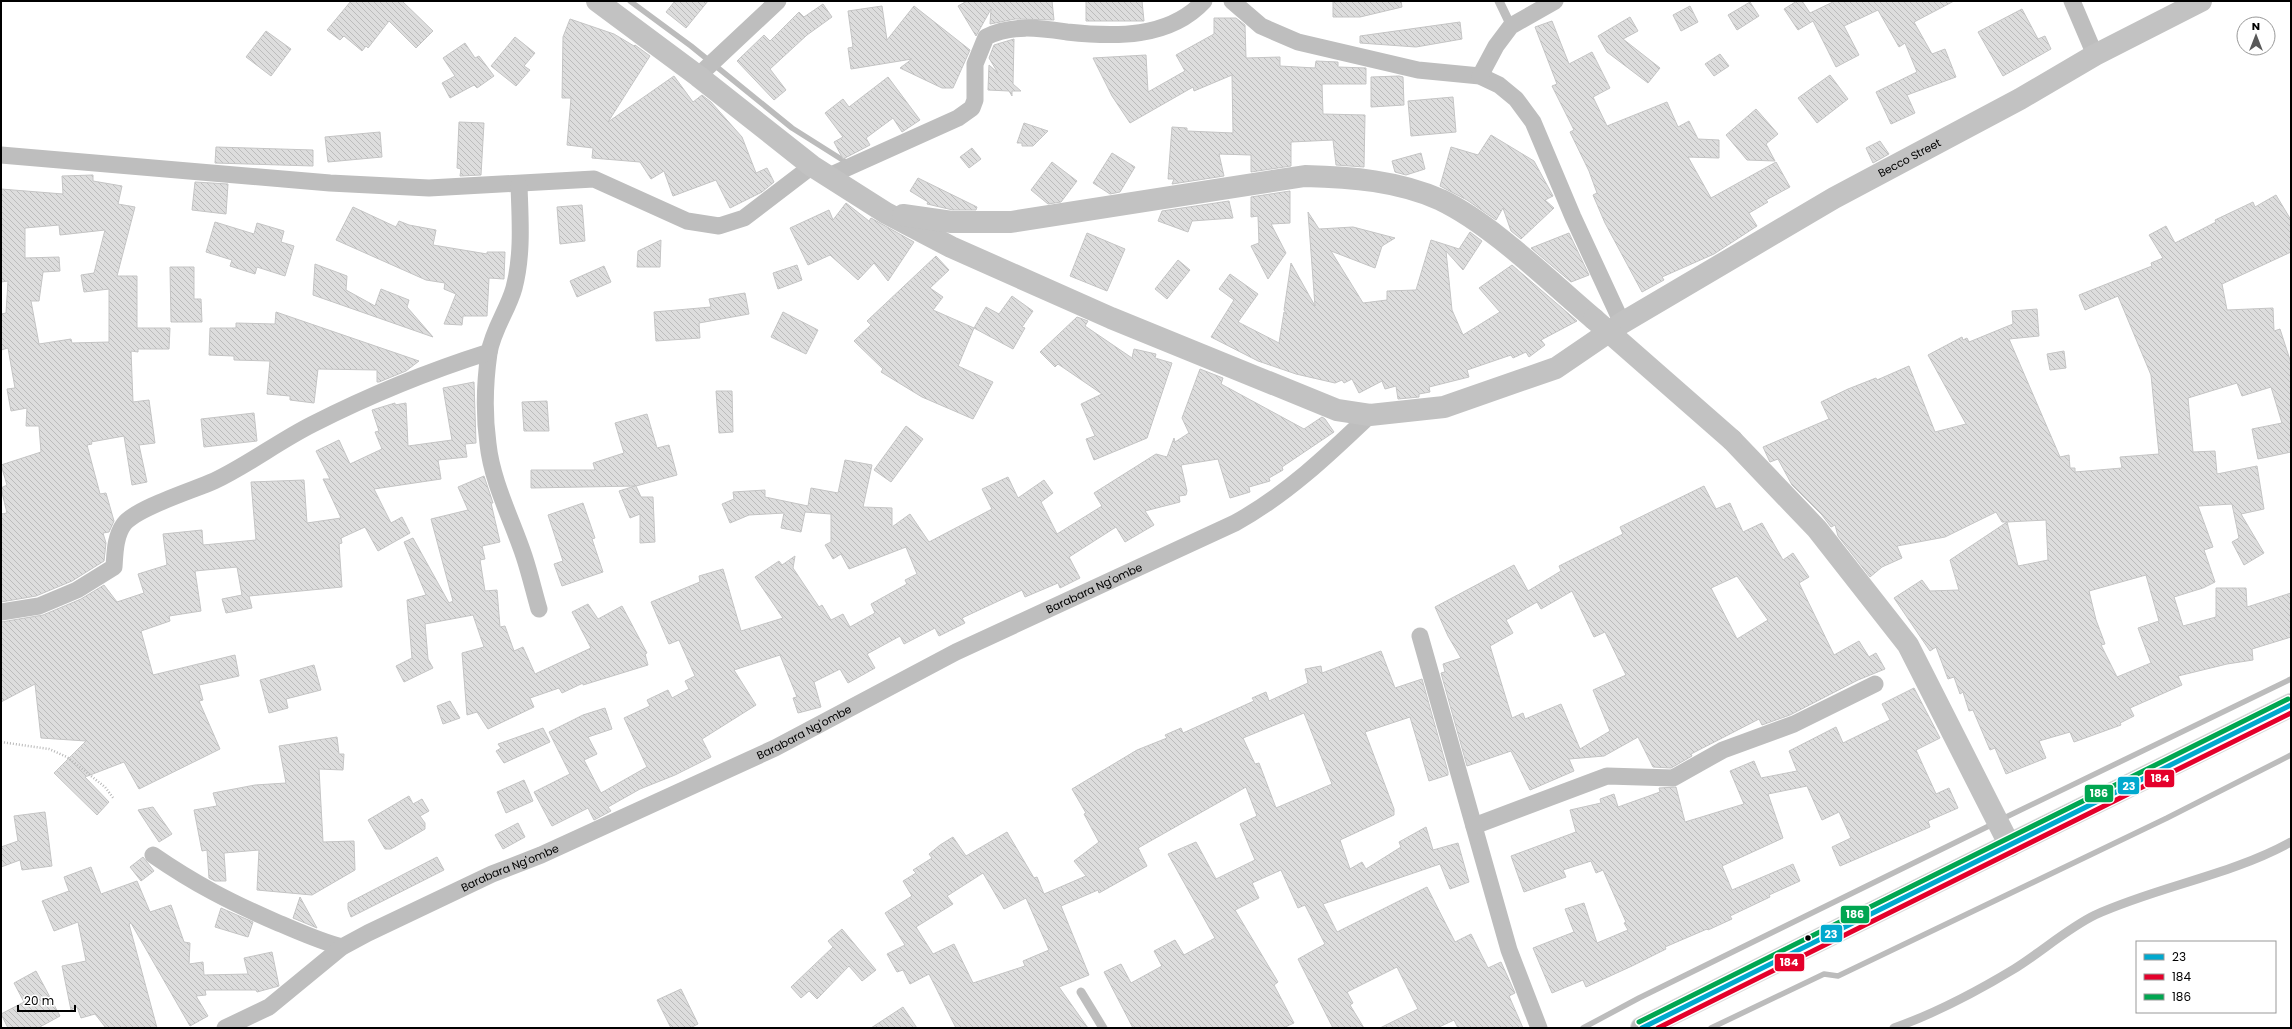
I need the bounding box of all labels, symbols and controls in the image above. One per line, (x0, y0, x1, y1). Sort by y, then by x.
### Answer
north arrow (2236, 16, 2276, 56)
text: N (2252, 18, 2260, 34)
street label: Becco Street (1875, 135, 1944, 181)
street label: Barabara Ng'ombe (1043, 559, 1145, 617)
street label: Barabara Ng'ombe (754, 701, 854, 763)
line badge: 184 (2144, 769, 2175, 788)
text: 184 (2151, 770, 2170, 786)
line badge: 23 (2117, 776, 2140, 795)
text: 23 (2123, 778, 2136, 794)
line badge: 186 (2084, 784, 2114, 803)
text: 186 (2090, 785, 2108, 801)
street label: Barabara Ng'ombe (458, 840, 561, 896)
line badge: 186 (1840, 905, 1870, 924)
text: 186 (1846, 906, 1864, 922)
line badge: 23 (1820, 924, 1843, 943)
text: 23 (1825, 926, 1838, 942)
unlabelled marker (1803, 933, 1813, 943)
legend (2136, 941, 2276, 1013)
text: 23 (2172, 948, 2186, 965)
line badge: 184 (1774, 953, 1805, 972)
text: 184 (1780, 954, 1799, 970)
text: 184 (2172, 968, 2191, 985)
scale bar (18, 987, 75, 1013)
text: 186 (2172, 988, 2191, 1005)
text: 20 m (24, 992, 54, 1009)

